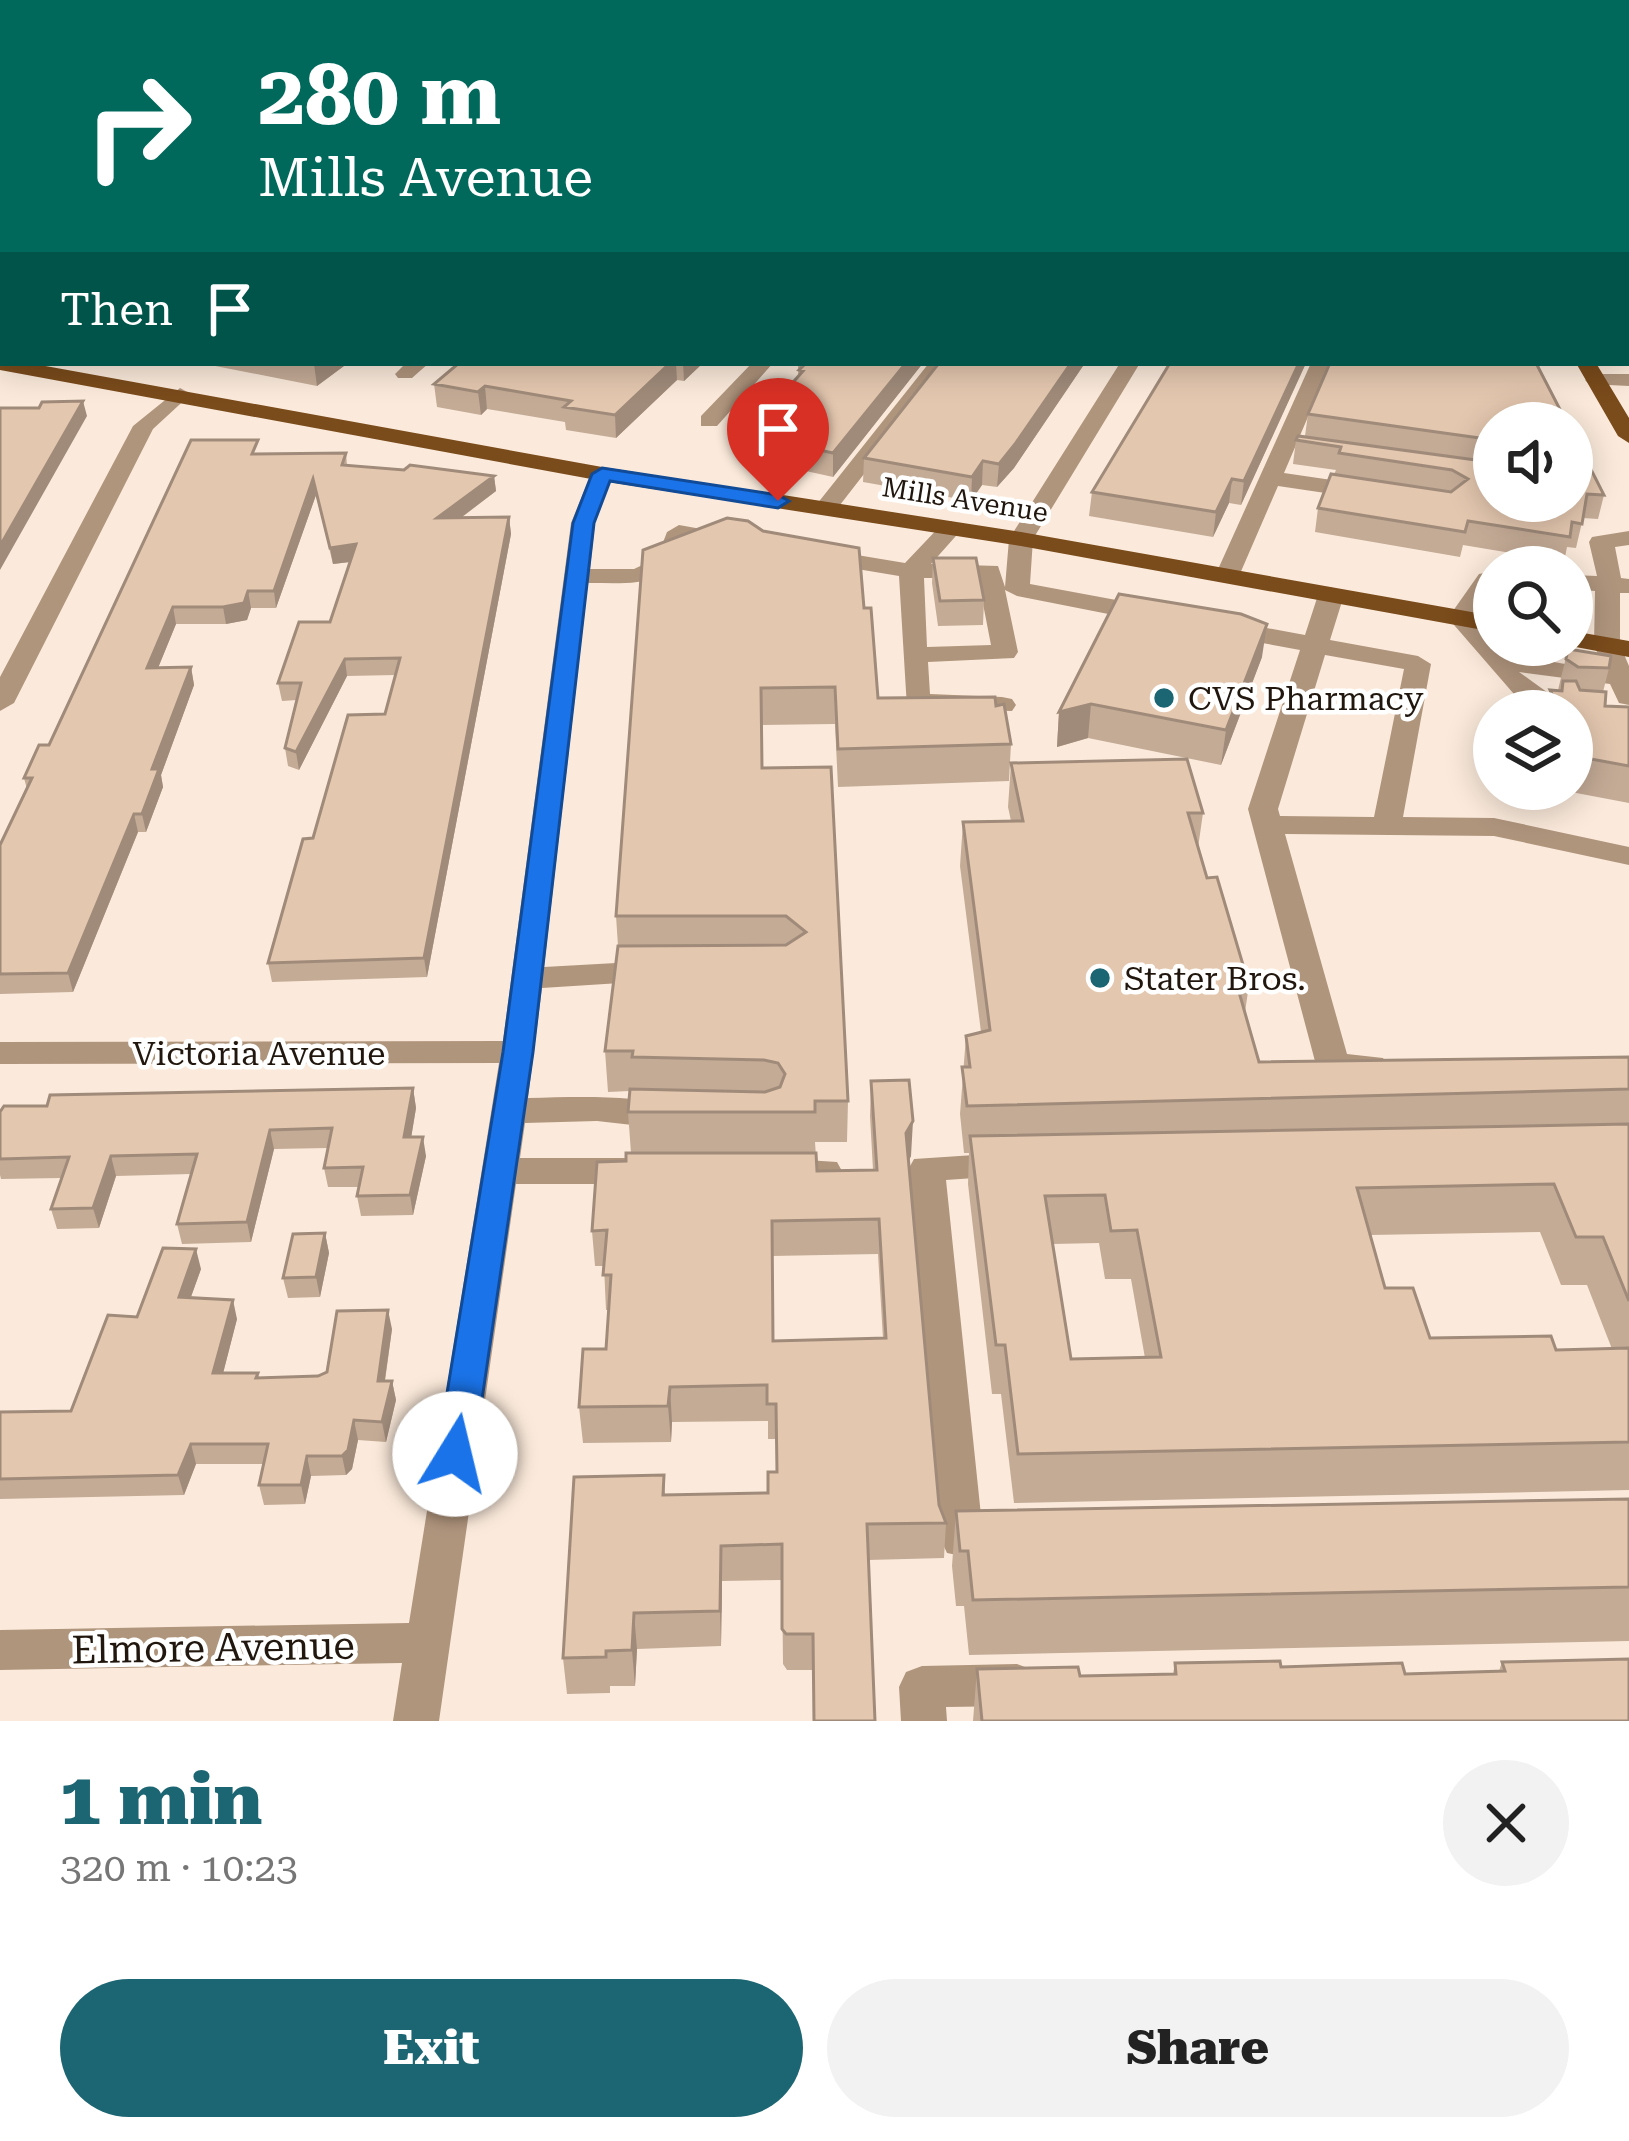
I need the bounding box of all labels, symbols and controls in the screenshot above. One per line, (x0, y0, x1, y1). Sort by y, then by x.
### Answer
text: 280 m (258, 46, 501, 144)
icon: right (60, 48, 216, 204)
text: Mills Avenue (258, 146, 593, 209)
icon: arrive (197, 276, 263, 342)
text: Then (60, 283, 173, 336)
pin (727, 378, 829, 501)
icon: arrive (745, 396, 811, 462)
map controls (1473, 402, 1593, 810)
button: sound (1473, 402, 1593, 522)
street label: Mills Avenue (880, 471, 1050, 529)
button: search (1473, 546, 1593, 666)
place label: CVS Pharmacy (1188, 679, 1424, 718)
marker: CVS Pharmacy (1151, 685, 1177, 711)
button: layers (1473, 690, 1593, 810)
place label: Stater Bros. (1124, 959, 1306, 998)
marker: Stater Bros. (1087, 965, 1113, 991)
street label: Victoria Avenue (133, 1034, 385, 1073)
position arrow (392, 1391, 518, 1517)
street label: Elmore Avenue (71, 1623, 355, 1673)
text: 1 min (60, 1757, 262, 1842)
button: close (1443, 1760, 1569, 1886)
text: 320 m · 10:23 (60, 1845, 298, 1891)
button: Exit (60, 1979, 803, 2117)
button: Share (827, 1979, 1569, 2117)

